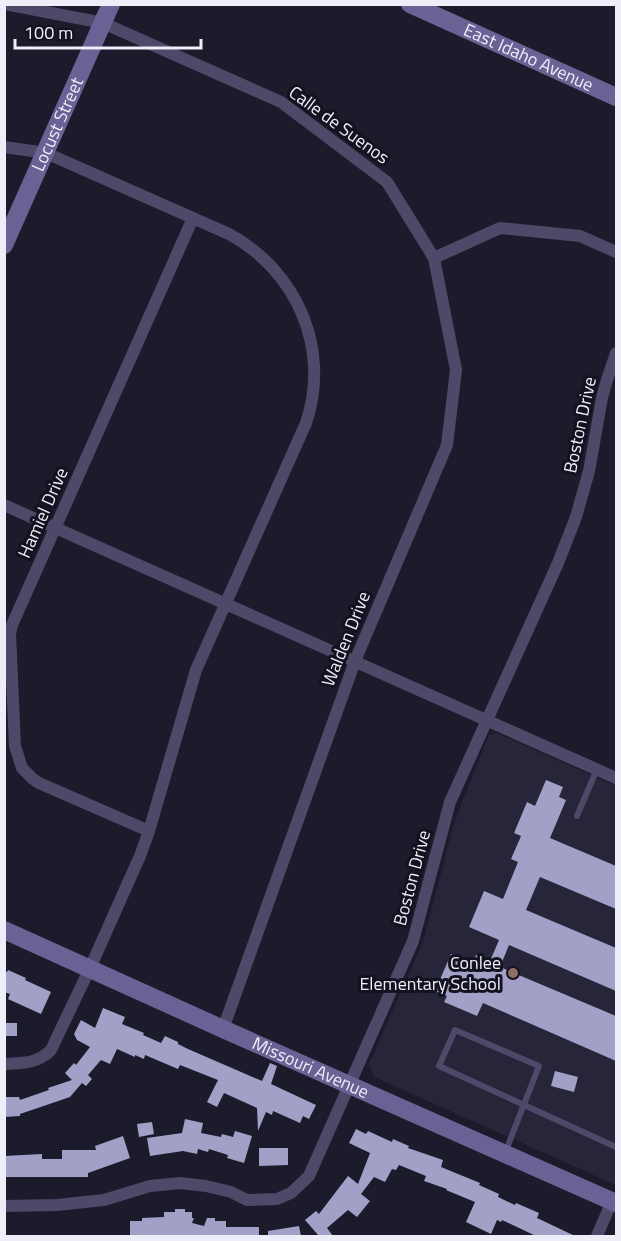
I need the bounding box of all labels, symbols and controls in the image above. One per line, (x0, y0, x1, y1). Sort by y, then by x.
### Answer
scale bar (15, 12, 201, 50)
street label: East Idaho Avenue (459, 16, 598, 98)
text: 100 m (24, 19, 73, 46)
street label: Locust Street (24, 72, 90, 176)
street label: Calle de Suenos (283, 79, 395, 170)
street label: Boston Drive (556, 374, 603, 476)
street label: Hamiel Drive (11, 463, 75, 562)
street label: Walden Drive (314, 587, 377, 690)
street label: Boston Drive (386, 827, 437, 929)
place label: Conlee Elementary School (359, 949, 501, 997)
marker: Conlee Elementary School (506, 966, 520, 980)
street label: Missouri Avenue (248, 1030, 373, 1105)

